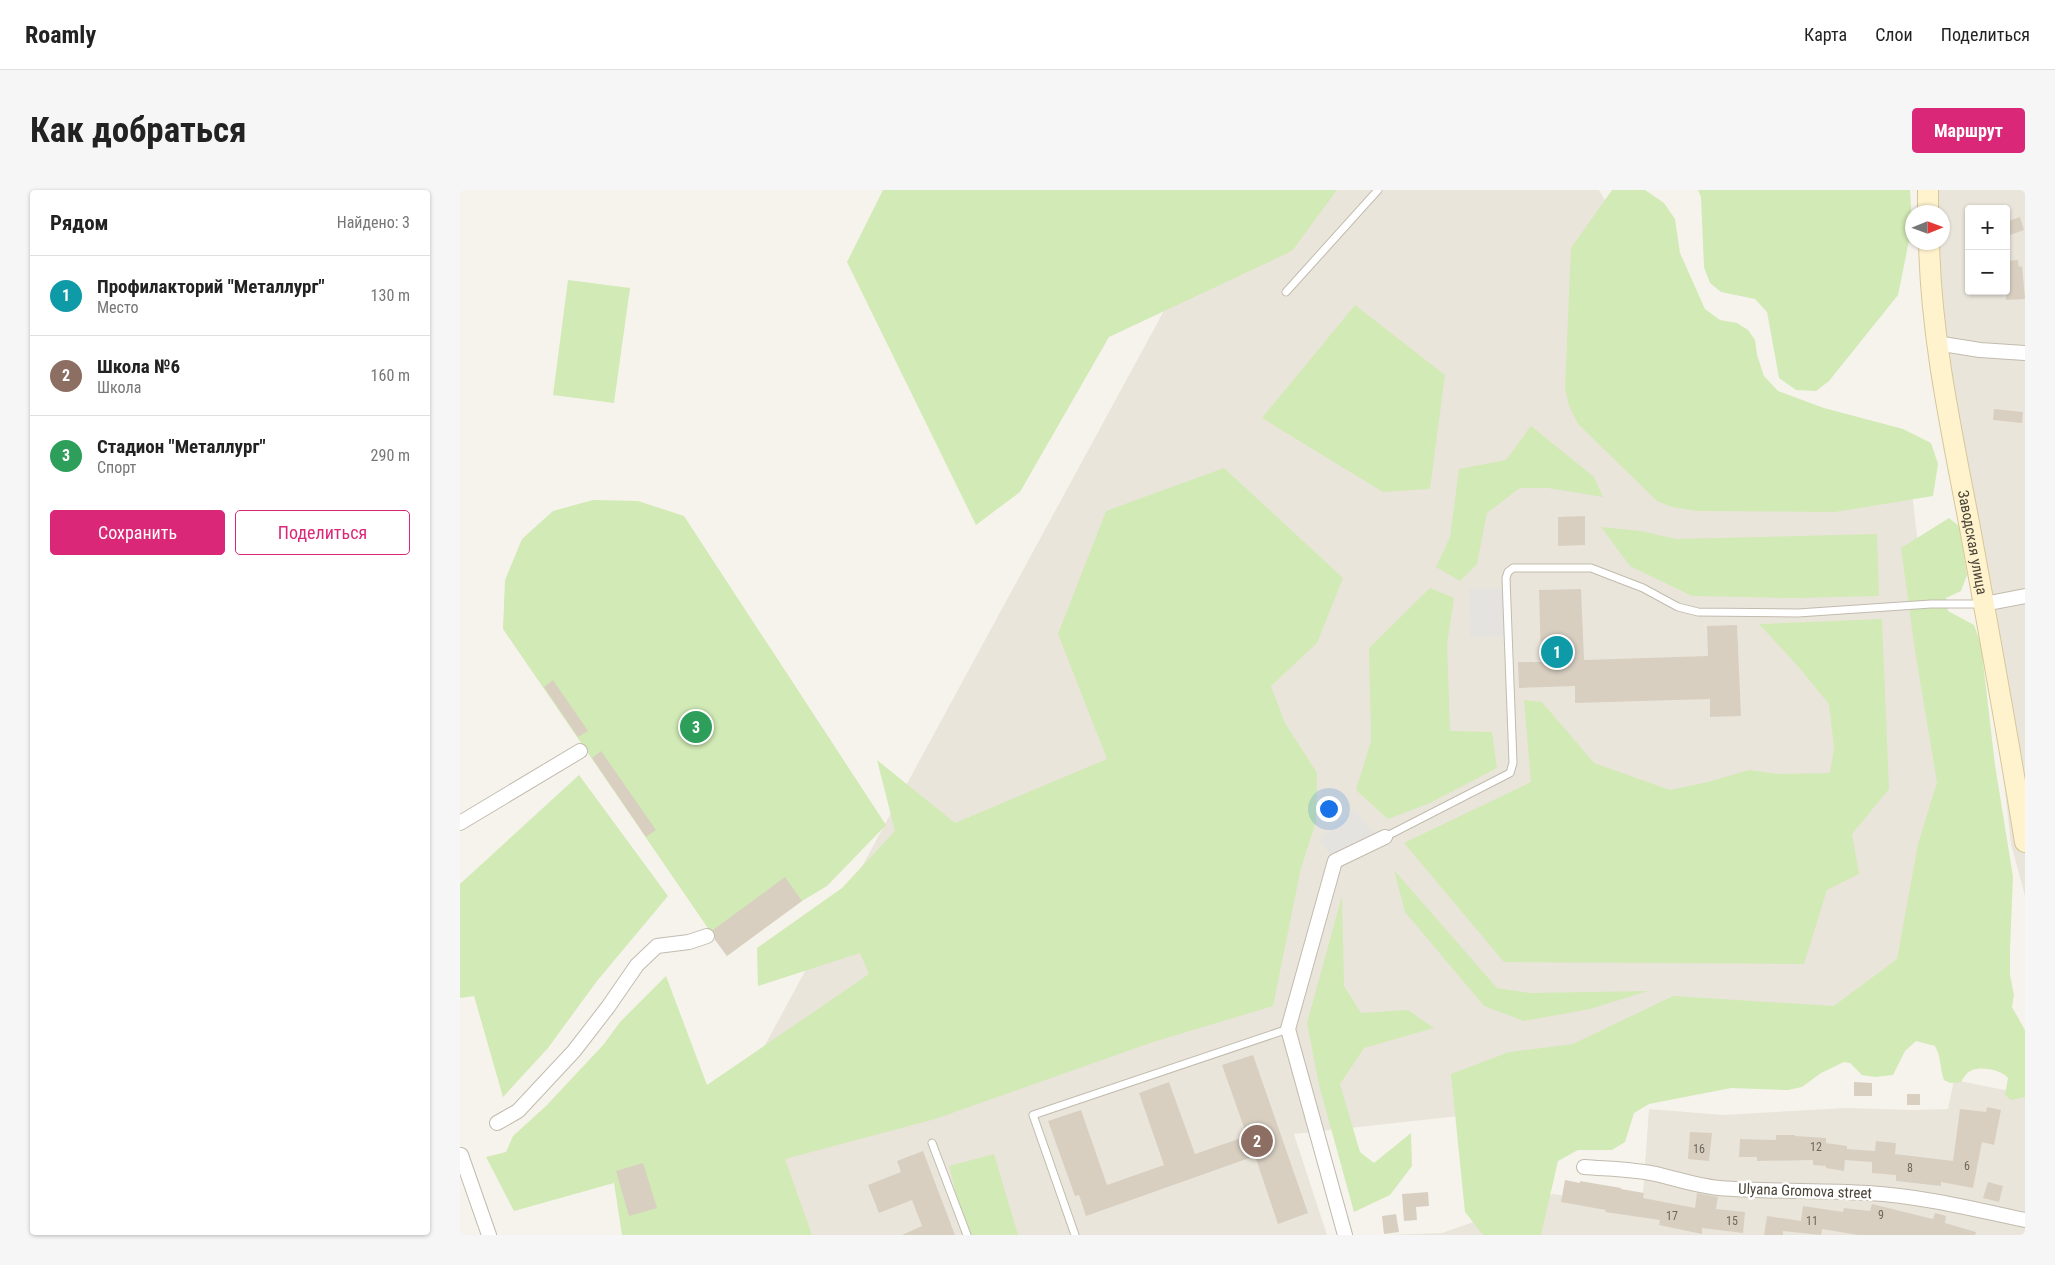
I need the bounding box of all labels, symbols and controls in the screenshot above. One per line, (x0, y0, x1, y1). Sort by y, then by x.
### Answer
text: Roamly (25, 21, 96, 49)
text: Карта (1804, 24, 1847, 45)
text: Слои (1875, 24, 1913, 45)
text: Поделиться (1941, 24, 2030, 45)
button: Маршрут (1912, 108, 2025, 153)
text: Как добраться (30, 110, 246, 151)
north arrow (1905, 205, 1950, 250)
map controls (1965, 205, 2010, 295)
button: + (1965, 205, 2010, 250)
text: Рядом (50, 211, 109, 235)
text: Найдено: 3 (337, 213, 410, 232)
button: − (1965, 250, 2010, 295)
text: Профилакторий "Металлург" (97, 275, 325, 298)
text: 1 (62, 286, 70, 305)
text: 130 m (371, 286, 410, 305)
text: Место (97, 298, 138, 317)
text: Школа №6 (97, 355, 180, 378)
text: 2 (62, 366, 70, 385)
text: 160 m (371, 366, 410, 385)
text: Школа (97, 378, 141, 397)
text: Стадион "Металлург" (97, 435, 266, 458)
text: 3 (62, 446, 70, 465)
text: 290 m (371, 446, 410, 465)
text: Спорт (97, 458, 136, 477)
street label: Заводская улица (1954, 489, 1991, 596)
button: Сохранить (50, 510, 225, 555)
button: Поделиться (235, 510, 410, 555)
pin: 1 (1541, 633, 1573, 671)
pin: 3 (680, 708, 712, 746)
your location (1316, 796, 1342, 822)
pin: 2 (1241, 1122, 1273, 1160)
house number: 12 (1810, 1140, 1822, 1154)
house number: 16 (1693, 1142, 1705, 1156)
house number: 6 (1964, 1159, 1970, 1173)
house number: 8 (1907, 1161, 1913, 1175)
street label: Ulyana Gromova street (1738, 1180, 1872, 1202)
house number: 9 (1878, 1208, 1884, 1222)
house number: 17 (1666, 1209, 1678, 1223)
house number: 15 (1726, 1214, 1738, 1228)
house number: 11 (1806, 1214, 1818, 1228)

